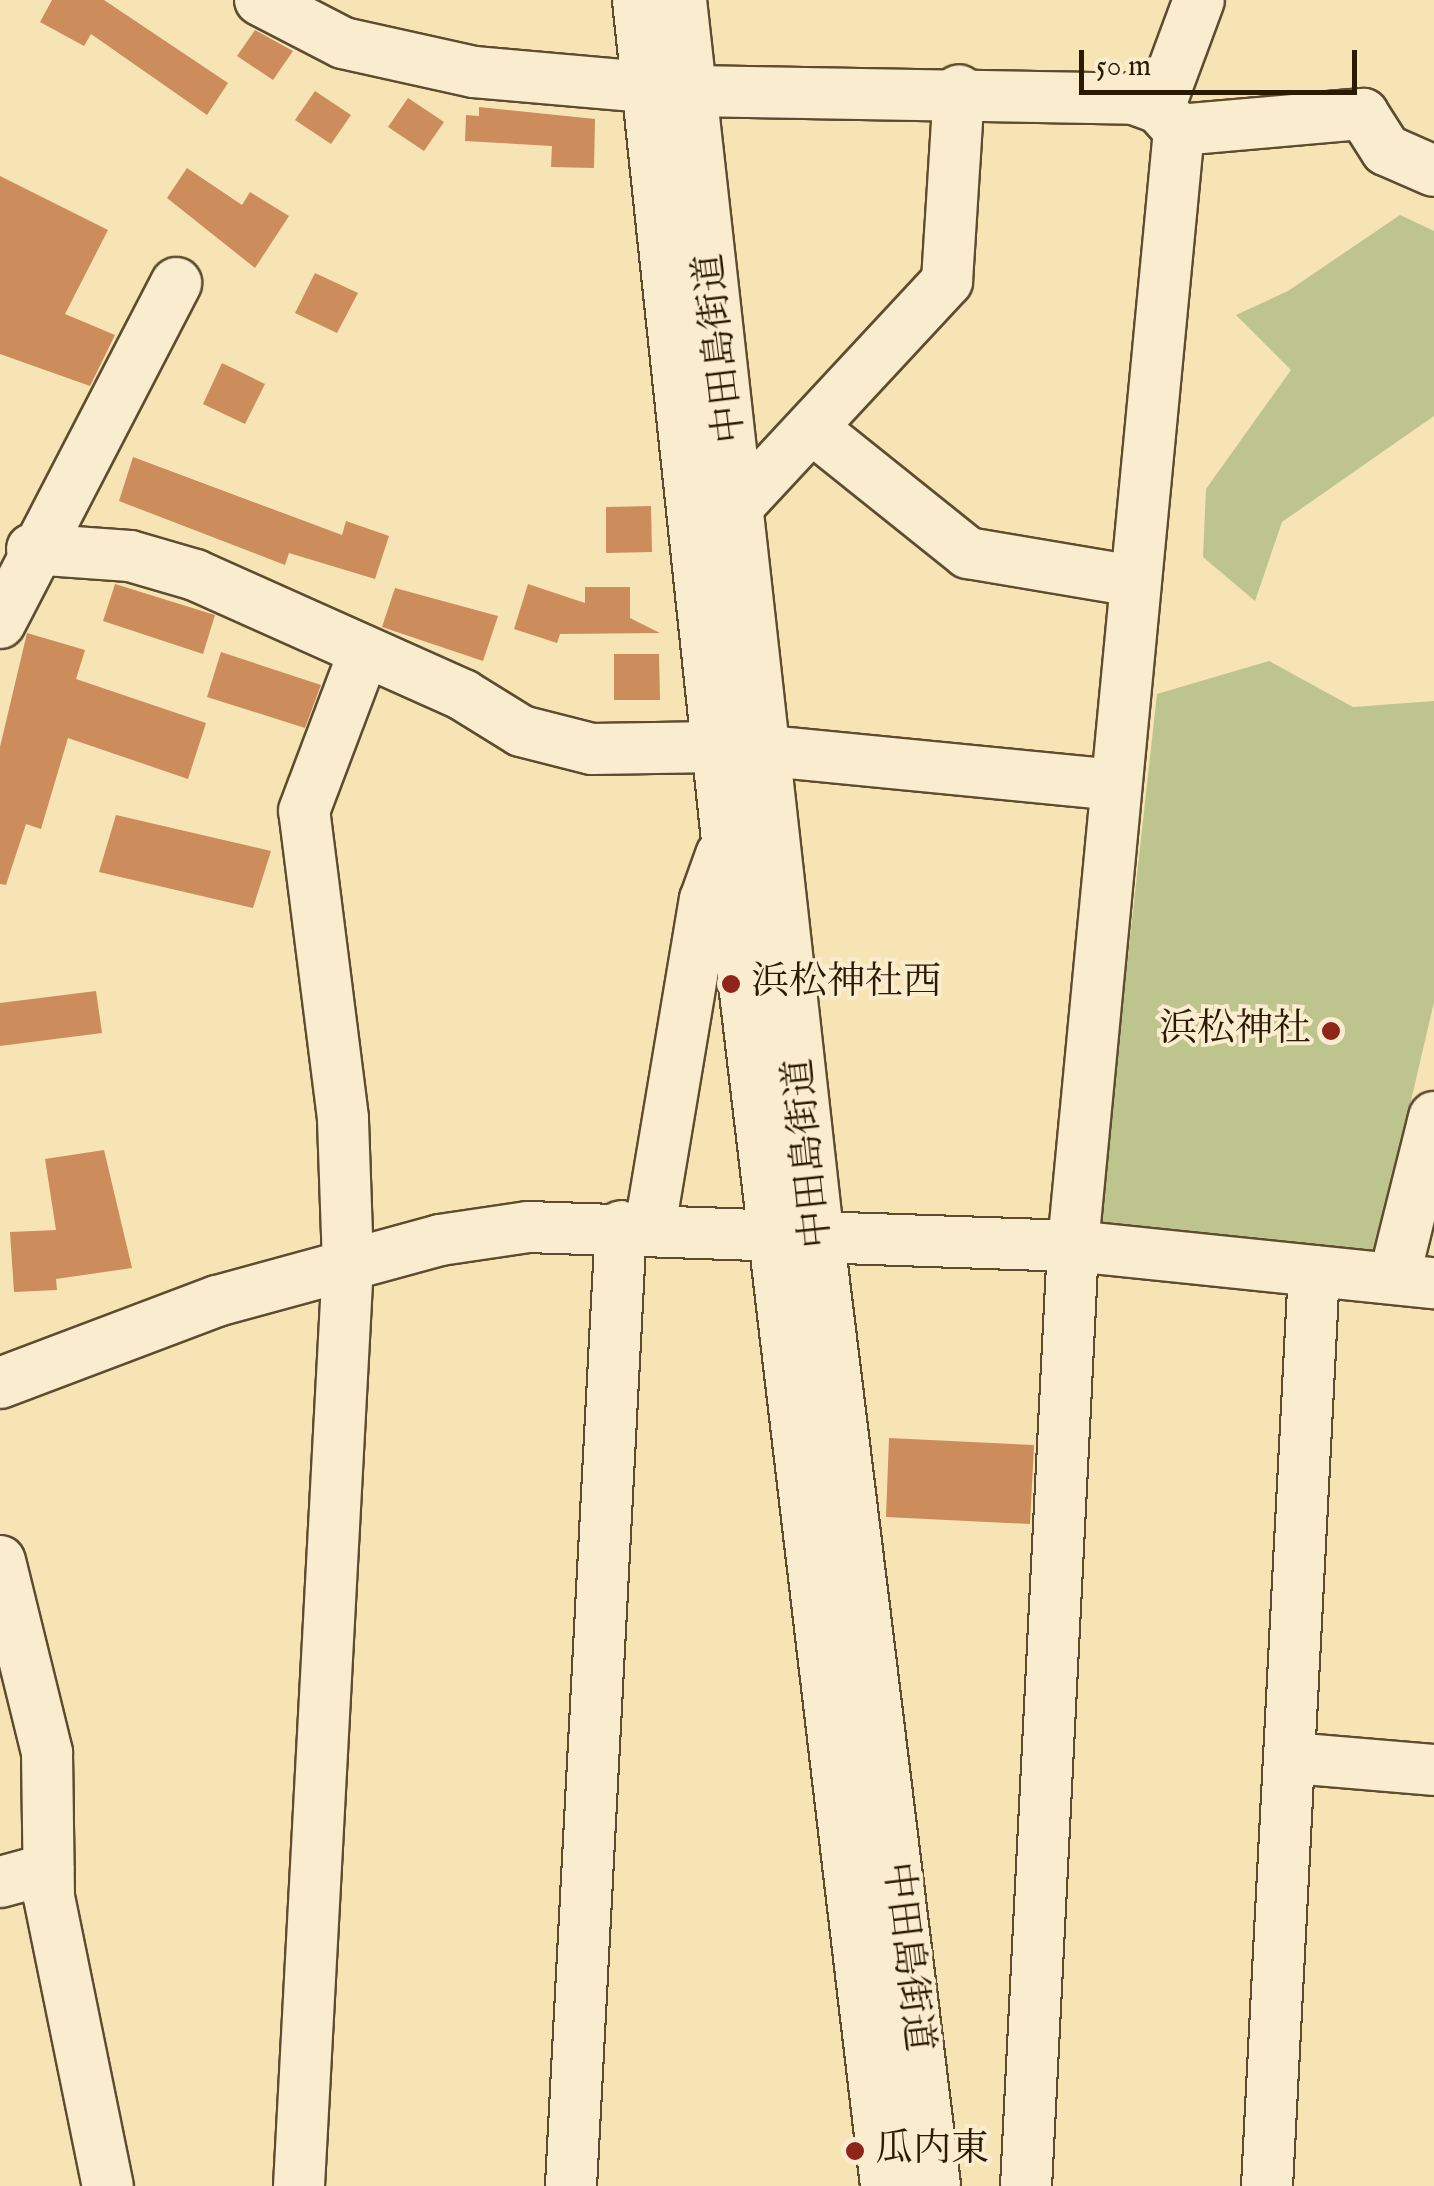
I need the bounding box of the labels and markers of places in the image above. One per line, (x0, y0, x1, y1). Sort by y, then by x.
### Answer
place label: 浜松神社西 (751, 961, 941, 1007)
marker: 浜松神社西 (720, 973, 742, 995)
place label: 浜松神社 (1159, 1008, 1311, 1054)
marker: 浜松神社 (1320, 1020, 1342, 1042)
place label: 瓜内東 (875, 2128, 989, 2174)
marker: 瓜内東 (844, 2140, 866, 2162)

